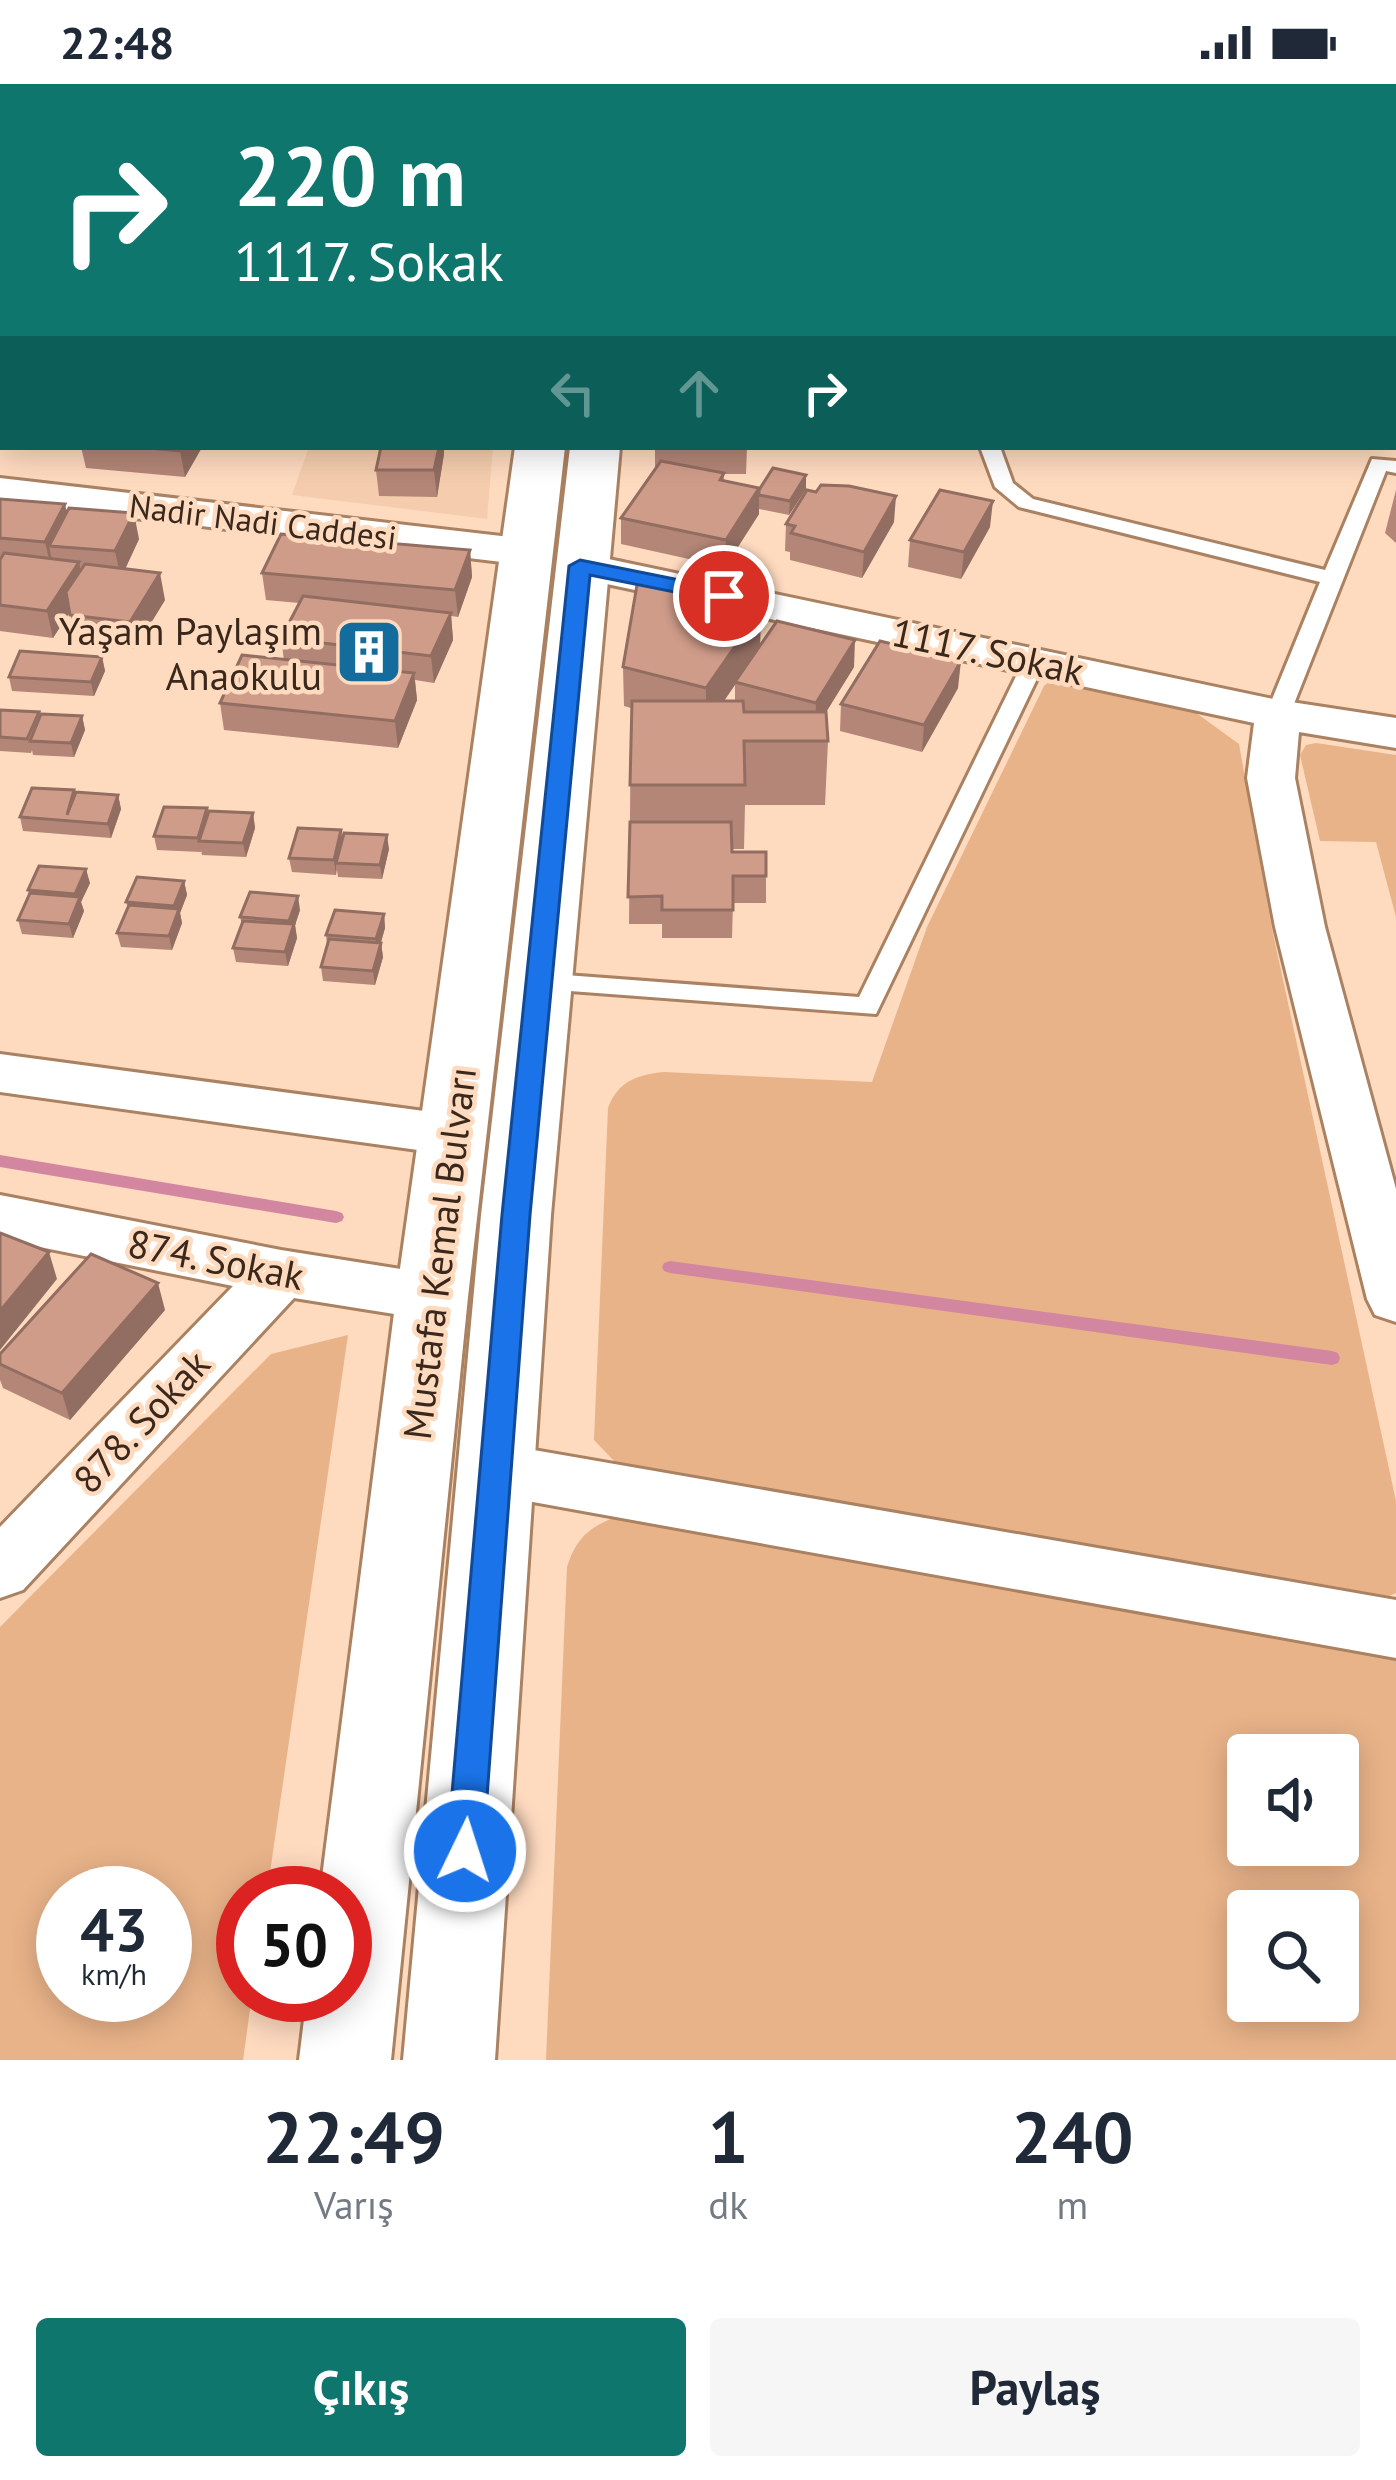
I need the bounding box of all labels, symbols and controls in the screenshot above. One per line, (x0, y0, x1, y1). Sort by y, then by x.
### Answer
text: 22:48 (60, 13, 174, 71)
text: 220 m (234, 120, 466, 229)
icon: right (36, 132, 192, 288)
text: 1117. Sokak (234, 226, 504, 296)
icon: left (540, 360, 606, 426)
icon: ahead (666, 360, 732, 426)
icon: right (792, 360, 858, 426)
street label: Nadir Nadi Caddesi (127, 483, 399, 559)
pin (673, 545, 775, 647)
icon: arrive (691, 563, 757, 629)
place label: Yaşam Paylaşım Anaokulu (59, 605, 322, 701)
street label: 1117. Sokak (887, 606, 1089, 696)
building icon: Yaşam Paylaşım Anaokulu (334, 617, 404, 687)
street label: Mustafa Kemal Bulvarı (391, 1064, 487, 1442)
street label: 874. Sokak (124, 1217, 308, 1301)
street label: 878. Sokak (62, 1338, 220, 1503)
map controls (1227, 1734, 1359, 2022)
button: sound (1227, 1734, 1359, 1866)
position arrow (402, 1788, 528, 1914)
speed limit sign: 50 (216, 1866, 372, 2022)
text: 43 (80, 1890, 148, 1968)
button: search (1227, 1890, 1359, 2022)
text: km/h (81, 1954, 147, 1993)
text: 22:49 (263, 2090, 445, 2183)
text: 1 (708, 2090, 749, 2183)
text: 240 (1011, 2090, 1133, 2183)
text: Varış (314, 2179, 394, 2230)
text: dk (708, 2179, 748, 2230)
text: m (1056, 2179, 1088, 2230)
button: Çıkış (36, 2318, 686, 2456)
button: Paylaş (710, 2318, 1360, 2456)

